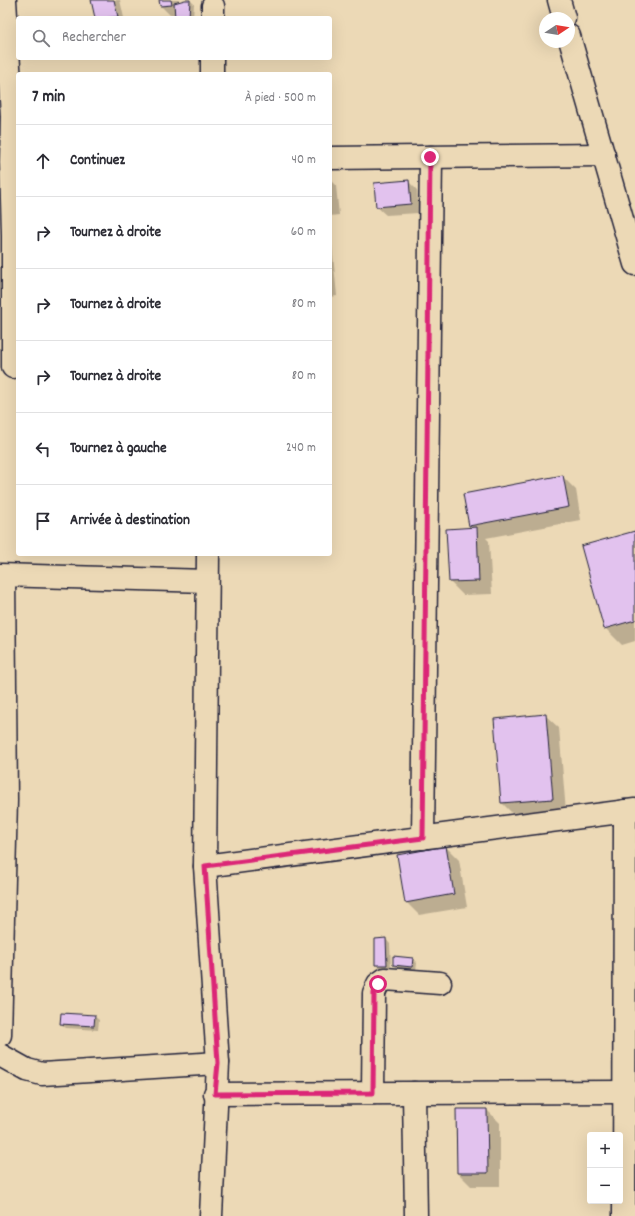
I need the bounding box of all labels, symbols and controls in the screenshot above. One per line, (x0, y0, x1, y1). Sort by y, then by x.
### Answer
north arrow (539, 12, 575, 48)
search box (16, 16, 332, 60)
icon: search (30, 27, 52, 49)
text: Rechercher (62, 27, 126, 49)
text: 7 min (32, 86, 65, 110)
text: À pied · 500 m (245, 89, 316, 108)
route end (421, 148, 439, 166)
icon: ahead (32, 150, 54, 172)
text: Continuez (70, 150, 125, 172)
text: 40 m (292, 151, 316, 170)
icon: right (32, 222, 54, 244)
text: Tournez à droite (70, 222, 161, 244)
text: 60 m (291, 223, 316, 242)
icon: right (32, 294, 54, 316)
text: Tournez à droite (70, 294, 161, 316)
text: 80 m (292, 295, 316, 314)
icon: right (32, 366, 54, 388)
text: Tournez à droite (70, 366, 161, 388)
text: 80 m (292, 367, 316, 386)
icon: left (32, 438, 54, 460)
text: Tournez à gauche (70, 438, 167, 460)
text: 240 m (286, 439, 316, 458)
icon: arrive (32, 510, 54, 532)
text: Arrivée à destination (70, 510, 190, 532)
route start (369, 975, 387, 993)
map controls (587, 1132, 623, 1204)
button: + (587, 1132, 623, 1168)
button: − (587, 1168, 623, 1204)

